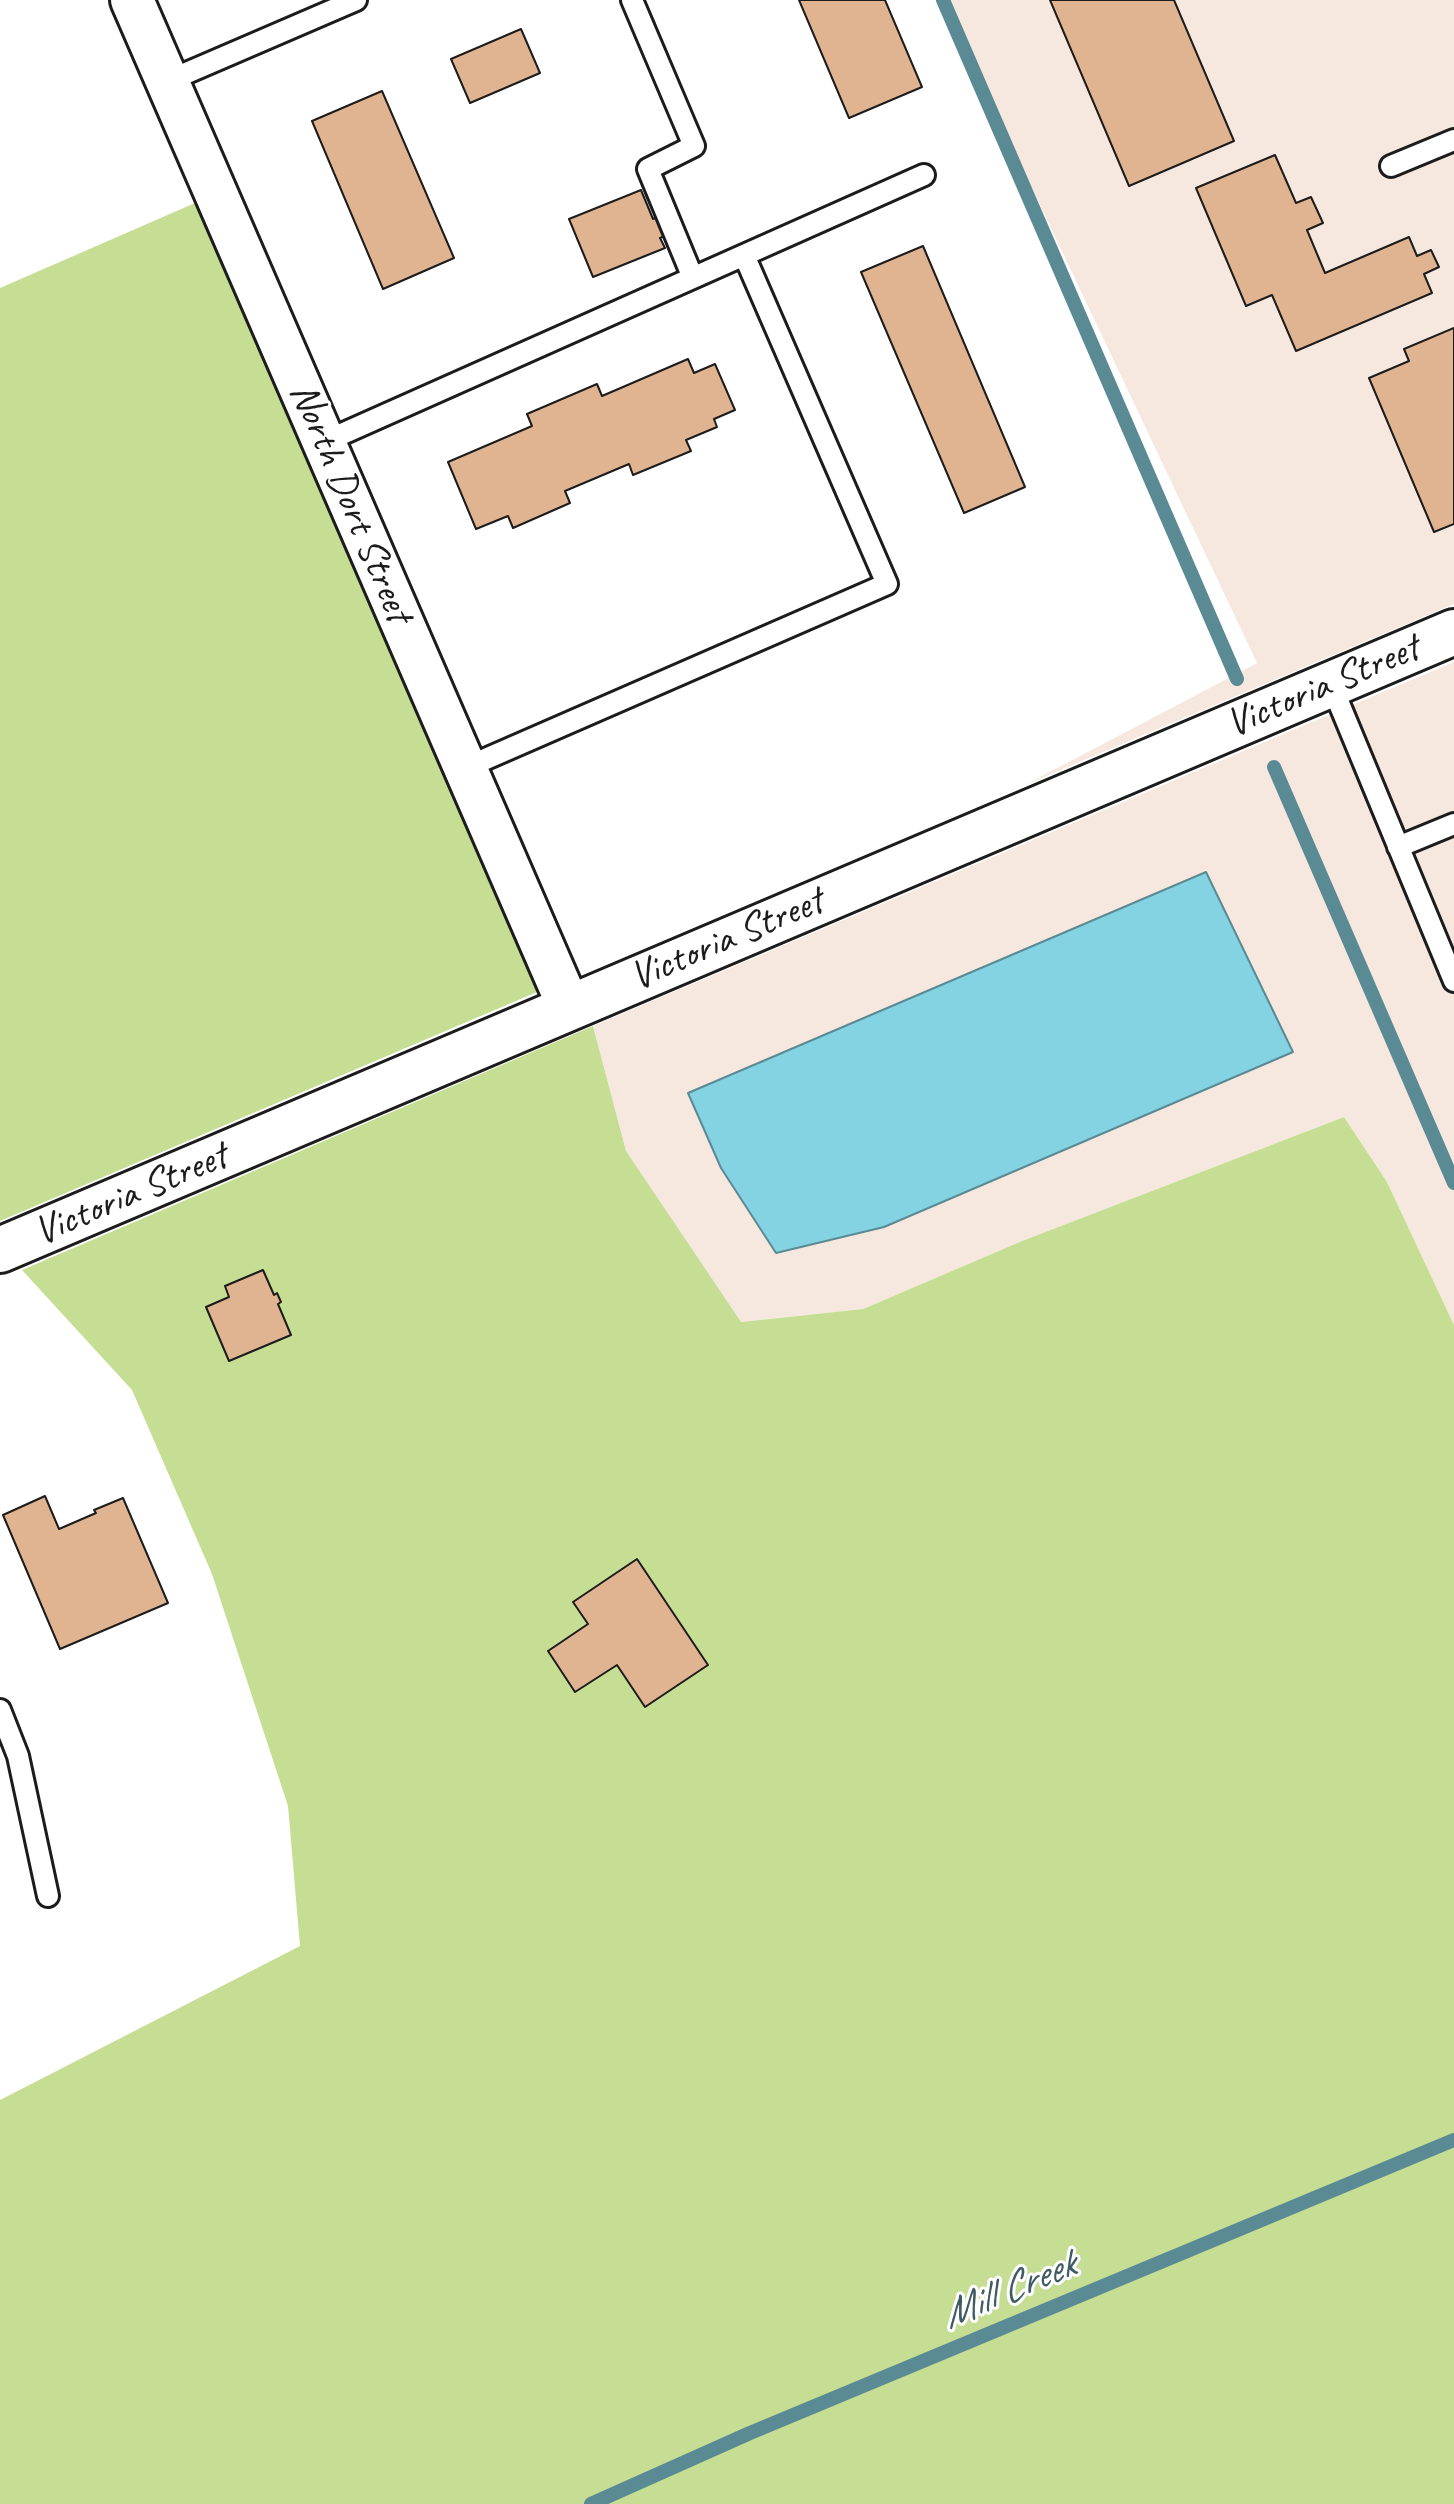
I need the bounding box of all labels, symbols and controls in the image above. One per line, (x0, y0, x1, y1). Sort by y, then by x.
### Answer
street label: North Dort Street (278, 376, 422, 630)
street label: Victoria Street (1219, 625, 1427, 749)
street label: Victoria Street (623, 878, 831, 1002)
street label: Victoria Street (27, 1133, 235, 1257)
water label: Mill Creek (935, 2240, 1083, 2342)

